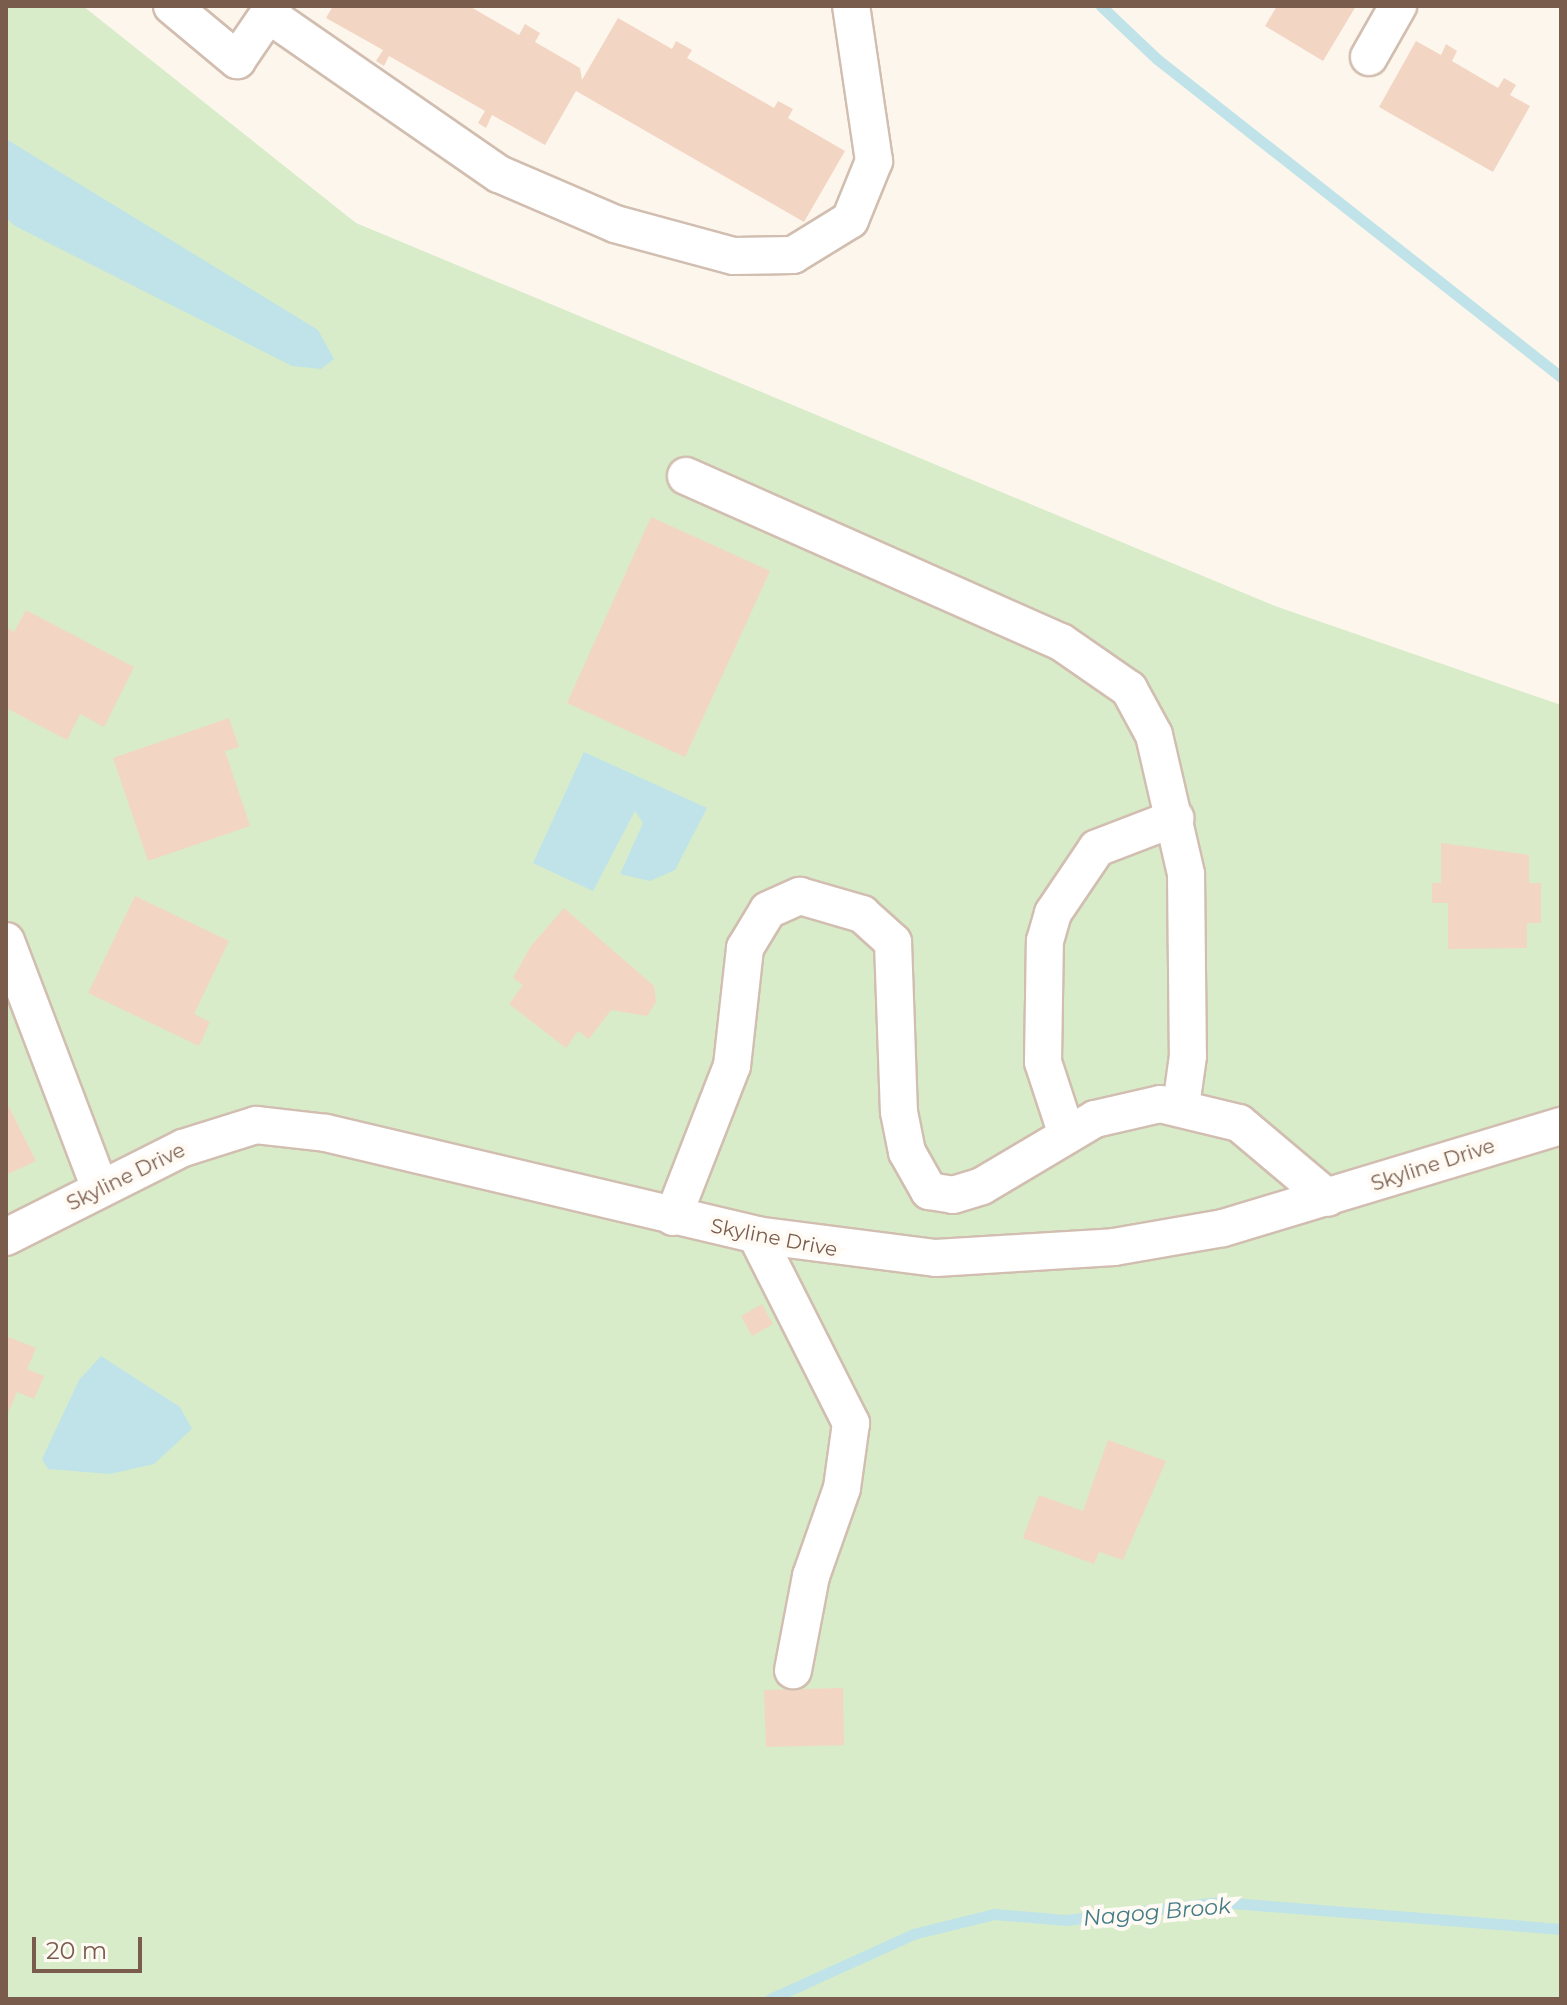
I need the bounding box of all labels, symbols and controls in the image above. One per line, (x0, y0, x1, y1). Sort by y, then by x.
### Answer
street label: Skyline Drive (1368, 1134, 1498, 1196)
street label: Skyline Drive (63, 1138, 189, 1216)
street label: Skyline Drive (709, 1214, 839, 1262)
water label: Nagog Brook (1082, 1892, 1232, 1932)
scale bar (36, 1921, 146, 1971)
text: 20 m (46, 1936, 107, 1965)

